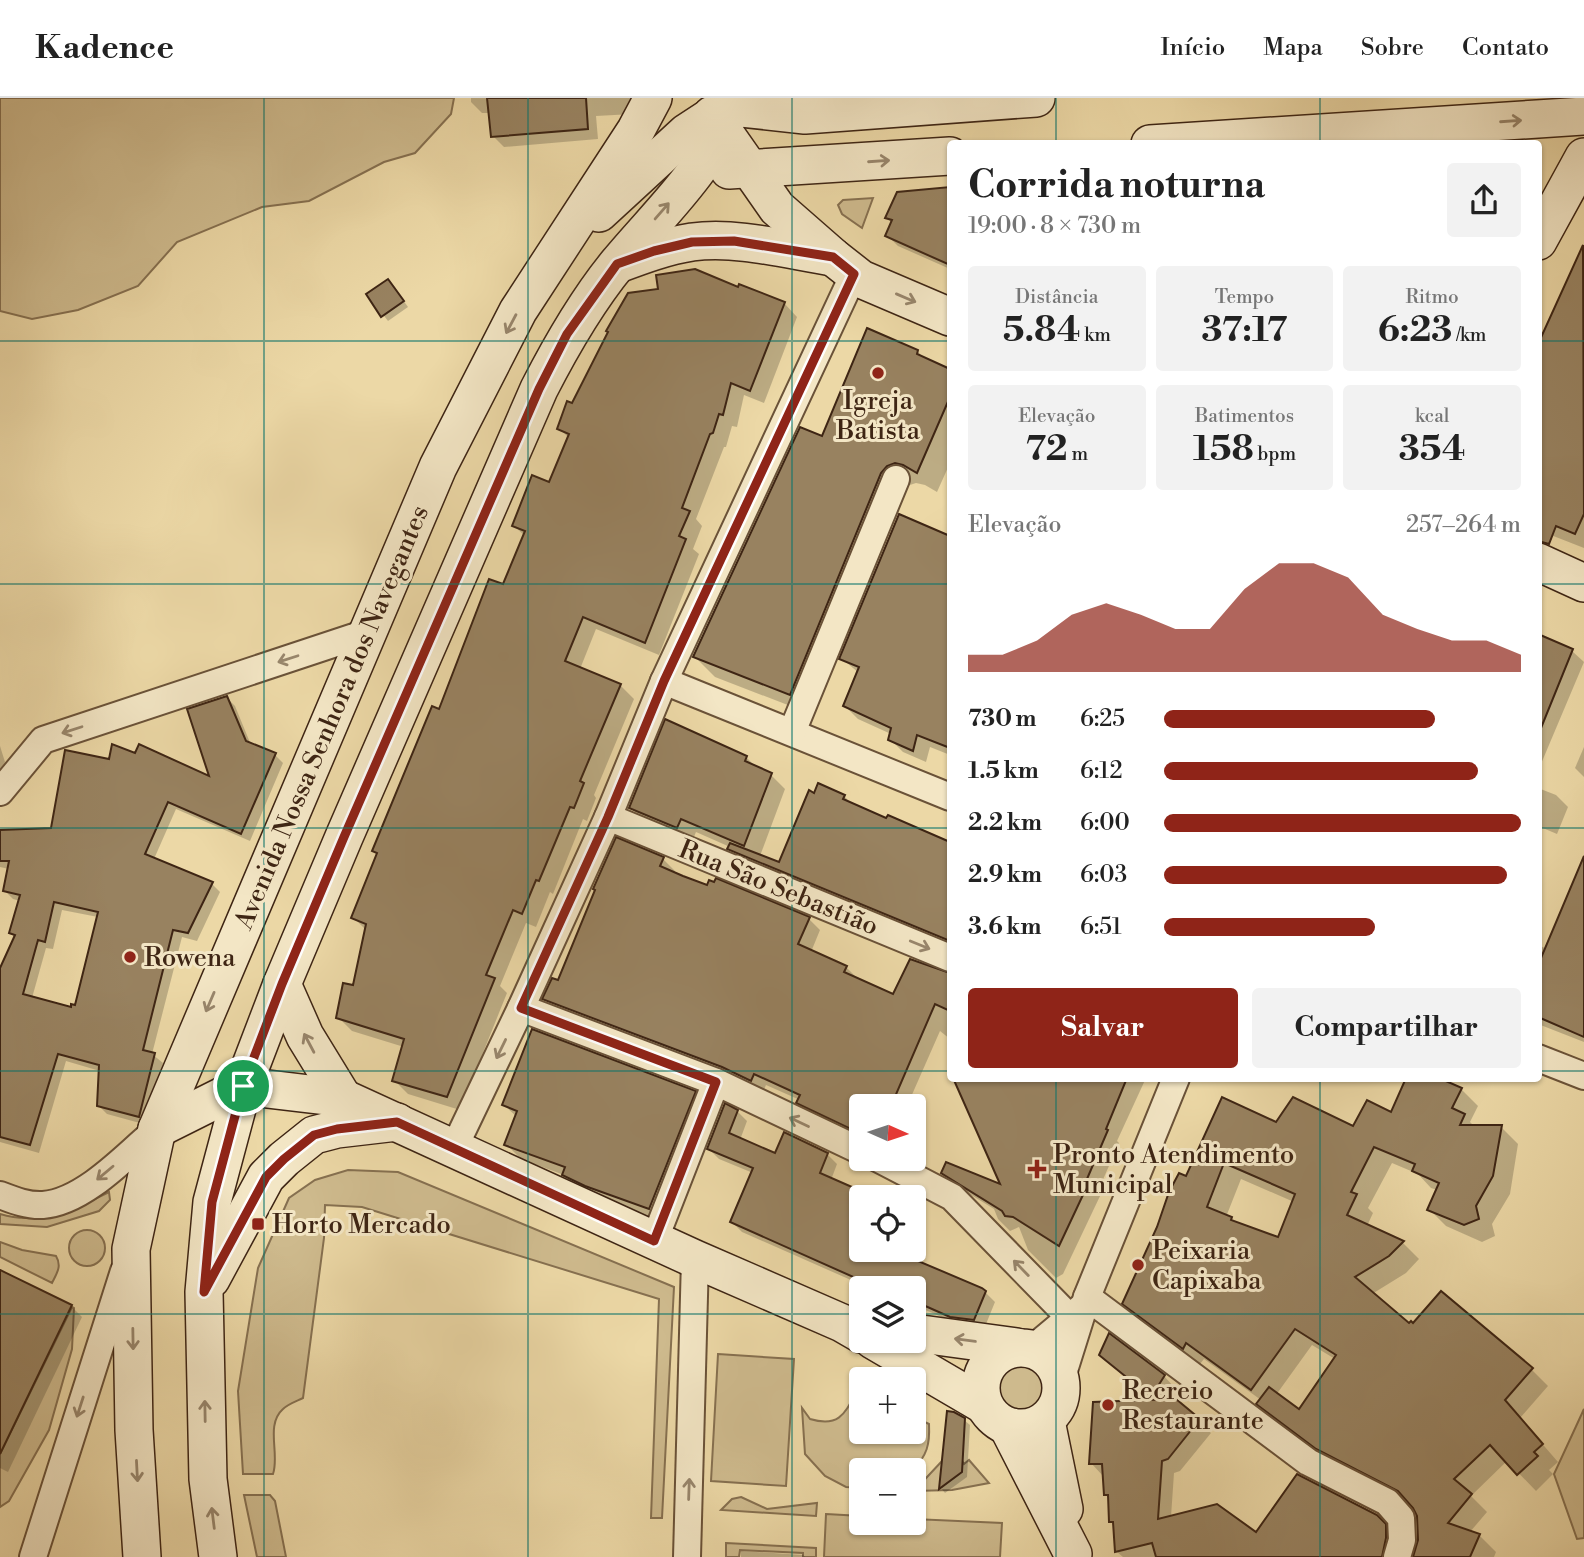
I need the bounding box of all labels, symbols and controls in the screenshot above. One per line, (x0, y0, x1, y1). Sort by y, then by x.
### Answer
text: Kadence (35, 28, 174, 69)
text: Início (1161, 33, 1225, 63)
text: Mapa (1263, 33, 1323, 63)
text: Sobre (1361, 33, 1424, 63)
text: Contato (1462, 33, 1549, 63)
one-way arrow (1500, 114, 1522, 127)
one-way arrow (867, 154, 890, 167)
text: Corrida noturna (968, 162, 1265, 209)
button: share (1447, 163, 1521, 237)
one-way arrow (654, 202, 670, 220)
text: 19:00 · 8 × 730 m (968, 212, 1141, 240)
text: Distância (1015, 285, 1098, 309)
text: Tempo (1215, 285, 1274, 309)
text: Ritmo (1406, 285, 1459, 309)
one-way arrow (894, 293, 916, 306)
text: 5.84 (1003, 309, 1080, 352)
text: 37:17 (1202, 309, 1287, 352)
text: 6:23 (1378, 309, 1452, 352)
one-way arrow (504, 314, 518, 334)
text: km (1080, 323, 1111, 347)
text: /km (1452, 323, 1487, 347)
marker: Igreja Batista (870, 365, 886, 381)
place label: Igreja Batista (835, 385, 921, 447)
text: Elevação (1018, 404, 1095, 428)
text: Batimentos (1195, 404, 1294, 428)
text: kcal (1415, 404, 1449, 428)
text: 72 (1026, 428, 1068, 471)
text: 158 (1193, 428, 1254, 471)
text: 354 (1399, 428, 1466, 471)
text: m (1068, 442, 1088, 466)
text: bpm (1254, 442, 1296, 466)
street label: Avenida Nossa Senhora dos Navegantes (227, 501, 436, 935)
text: Elevação (968, 511, 1061, 539)
text: 257–264 m (1406, 511, 1521, 539)
one-way arrow (277, 653, 299, 666)
text: 730 m (968, 705, 1036, 733)
text: 6:25 (1080, 705, 1125, 733)
one-way arrow (61, 725, 83, 738)
text: 1.5 km (968, 757, 1039, 785)
text: 6:12 (1080, 757, 1123, 785)
text: 2.2 km (968, 809, 1042, 837)
text: 6:00 (1080, 809, 1130, 837)
street label: Rua São Sebastião (674, 833, 883, 943)
text: 2.9 km (968, 861, 1042, 889)
text: 6:03 (1080, 861, 1127, 889)
text: 3.6 km (968, 913, 1041, 941)
text: 6:51 (1080, 913, 1122, 941)
one-way arrow (909, 940, 930, 953)
place label: Rowena (144, 942, 236, 974)
marker: Rowena (122, 949, 138, 965)
button: Salvar (968, 988, 1238, 1068)
button: Compartilhar (1252, 988, 1521, 1068)
one-way arrow (203, 991, 216, 1013)
one-way arrow (302, 1033, 315, 1054)
one-way arrow (494, 1038, 508, 1059)
pin (213, 1056, 273, 1116)
icon: arrive (224, 1067, 262, 1105)
north arrow (849, 1094, 926, 1171)
map controls (849, 1094, 926, 1535)
one-way arrow (789, 1114, 810, 1128)
place label: Pronto Atendimento Municipal (1053, 1139, 1294, 1201)
marker: Pronto Atendimento Municipal (1027, 1159, 1047, 1179)
one-way arrow (96, 1165, 114, 1181)
button: locate (849, 1185, 926, 1262)
place label: Horto Mercado (272, 1209, 451, 1241)
marker: Horto Mercado (250, 1216, 266, 1232)
place label: Peixaria Capixaba (1152, 1235, 1262, 1297)
marker: Peixaria Capixaba (1130, 1257, 1146, 1273)
one-way arrow (1013, 1260, 1030, 1277)
button: layers (849, 1276, 926, 1353)
one-way arrow (126, 1327, 140, 1350)
one-way arrow (955, 1333, 977, 1346)
button: + (849, 1367, 926, 1444)
place label: Recreio Restaurante (1122, 1375, 1264, 1437)
one-way arrow (73, 1396, 85, 1418)
marker: Recreio Restaurante (1100, 1397, 1116, 1413)
one-way arrow (198, 1400, 212, 1423)
button: − (849, 1458, 926, 1535)
one-way arrow (130, 1459, 143, 1482)
one-way arrow (682, 1478, 696, 1501)
one-way arrow (206, 1507, 219, 1530)

